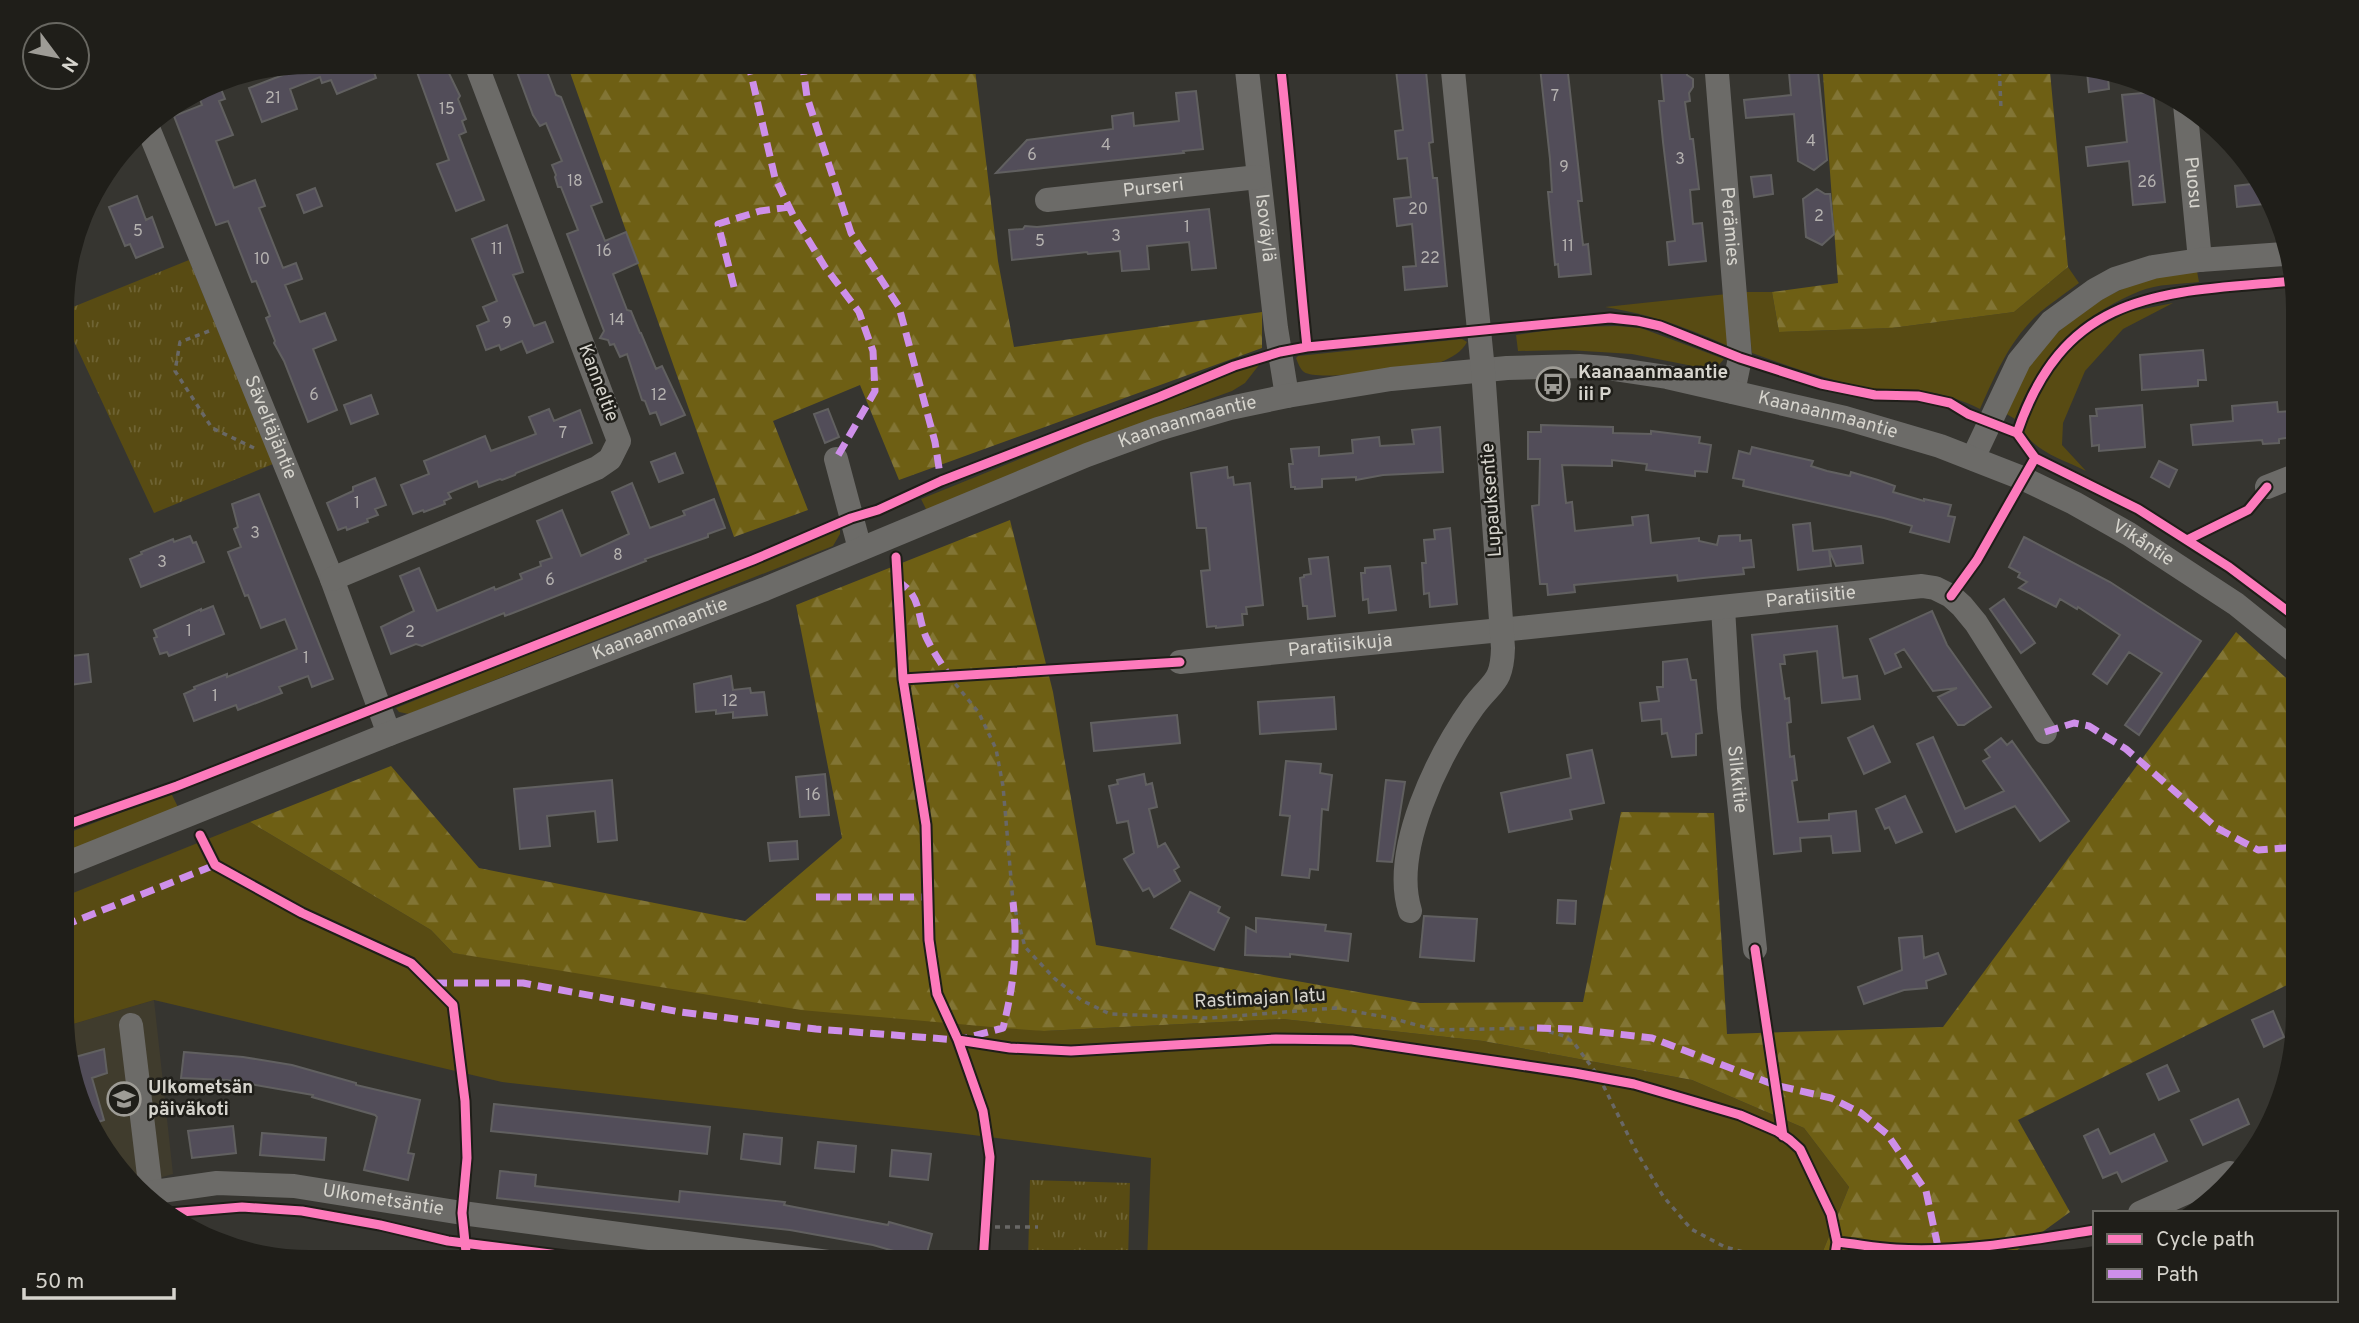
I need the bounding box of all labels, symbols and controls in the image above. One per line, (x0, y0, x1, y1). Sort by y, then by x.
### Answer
north arrow (21, 21, 91, 91)
text: N (55, 52, 83, 76)
house number: 7 (1551, 87, 1559, 107)
house number: 21 (265, 89, 281, 109)
house number: 15 (439, 100, 455, 120)
house number: 4 (1806, 132, 1816, 152)
house number: 4 (1101, 136, 1111, 156)
house number: 6 (1027, 146, 1037, 166)
house number: 3 (1675, 150, 1685, 170)
street label: Puosu (2178, 156, 2207, 210)
house number: 9 (1559, 158, 1569, 178)
house number: 18 (567, 172, 583, 192)
street label: Purseri (1122, 173, 1185, 204)
house number: 26 (2137, 173, 2157, 193)
street label: Perämies (1714, 186, 1745, 267)
street label: Isoväylä (1249, 193, 1280, 263)
house number: 20 (1408, 200, 1428, 220)
house number: 2 (1814, 207, 1824, 227)
house number: 1 (1184, 218, 1190, 238)
house number: 5 (133, 222, 143, 242)
house number: 3 (1111, 227, 1121, 247)
house number: 5 (1035, 232, 1045, 252)
house number: 11 (1562, 237, 1574, 257)
house number: 11 (491, 240, 503, 260)
house number: 16 (596, 242, 612, 262)
house number: 22 (1420, 249, 1440, 269)
house number: 10 (254, 250, 270, 270)
house number: 14 (609, 311, 625, 331)
house number: 9 (502, 314, 512, 334)
street label: Kanneltie (572, 341, 624, 425)
place label: Kaanaanmaantie iii P (1578, 361, 1728, 407)
bus stop icon: Kaanaanmaantie iii P (1534, 365, 1572, 403)
street label: Säveltäjäntie (238, 372, 302, 483)
house number: 6 (309, 386, 319, 406)
house number: 12 (651, 386, 667, 406)
street label: Kaanaanmaantie (1756, 386, 1901, 445)
street label: Kaanaanmaantie (1115, 391, 1259, 455)
house number: 7 (559, 424, 567, 444)
street label: Lupauksentie (1476, 442, 1508, 558)
house number: 1 (354, 494, 360, 514)
street label: Vikåntie (2108, 515, 2179, 572)
house number: 3 (250, 524, 260, 544)
house number: 8 (613, 546, 623, 566)
house number: 3 (157, 553, 167, 573)
house number: 6 (545, 571, 555, 591)
street label: Paratiisitie (1764, 581, 1857, 614)
street label: Kaanaanmaantie (589, 592, 731, 666)
house number: 1 (186, 622, 192, 642)
house number: 2 (405, 623, 415, 643)
street label: Paratiisikuja (1287, 629, 1394, 663)
house number: 1 (303, 649, 309, 669)
house number: 1 (212, 687, 218, 707)
house number: 12 (722, 692, 738, 712)
street label: Silkkitie (1721, 744, 1752, 815)
house number: 16 (805, 786, 821, 806)
street label: Rastimajan latu (1194, 984, 1326, 1014)
place label: Ulkometsän päiväkoti (148, 1076, 253, 1122)
school or university icon: Ulkometsän päiväkoti (105, 1080, 143, 1118)
street label: Ulkometsäntie (321, 1179, 446, 1222)
legend (2093, 1211, 2338, 1302)
text: Cycle path (2156, 1227, 2255, 1254)
scale bar (24, 1256, 175, 1300)
text: Path (2156, 1262, 2199, 1289)
text: 50 m (35, 1269, 84, 1296)

